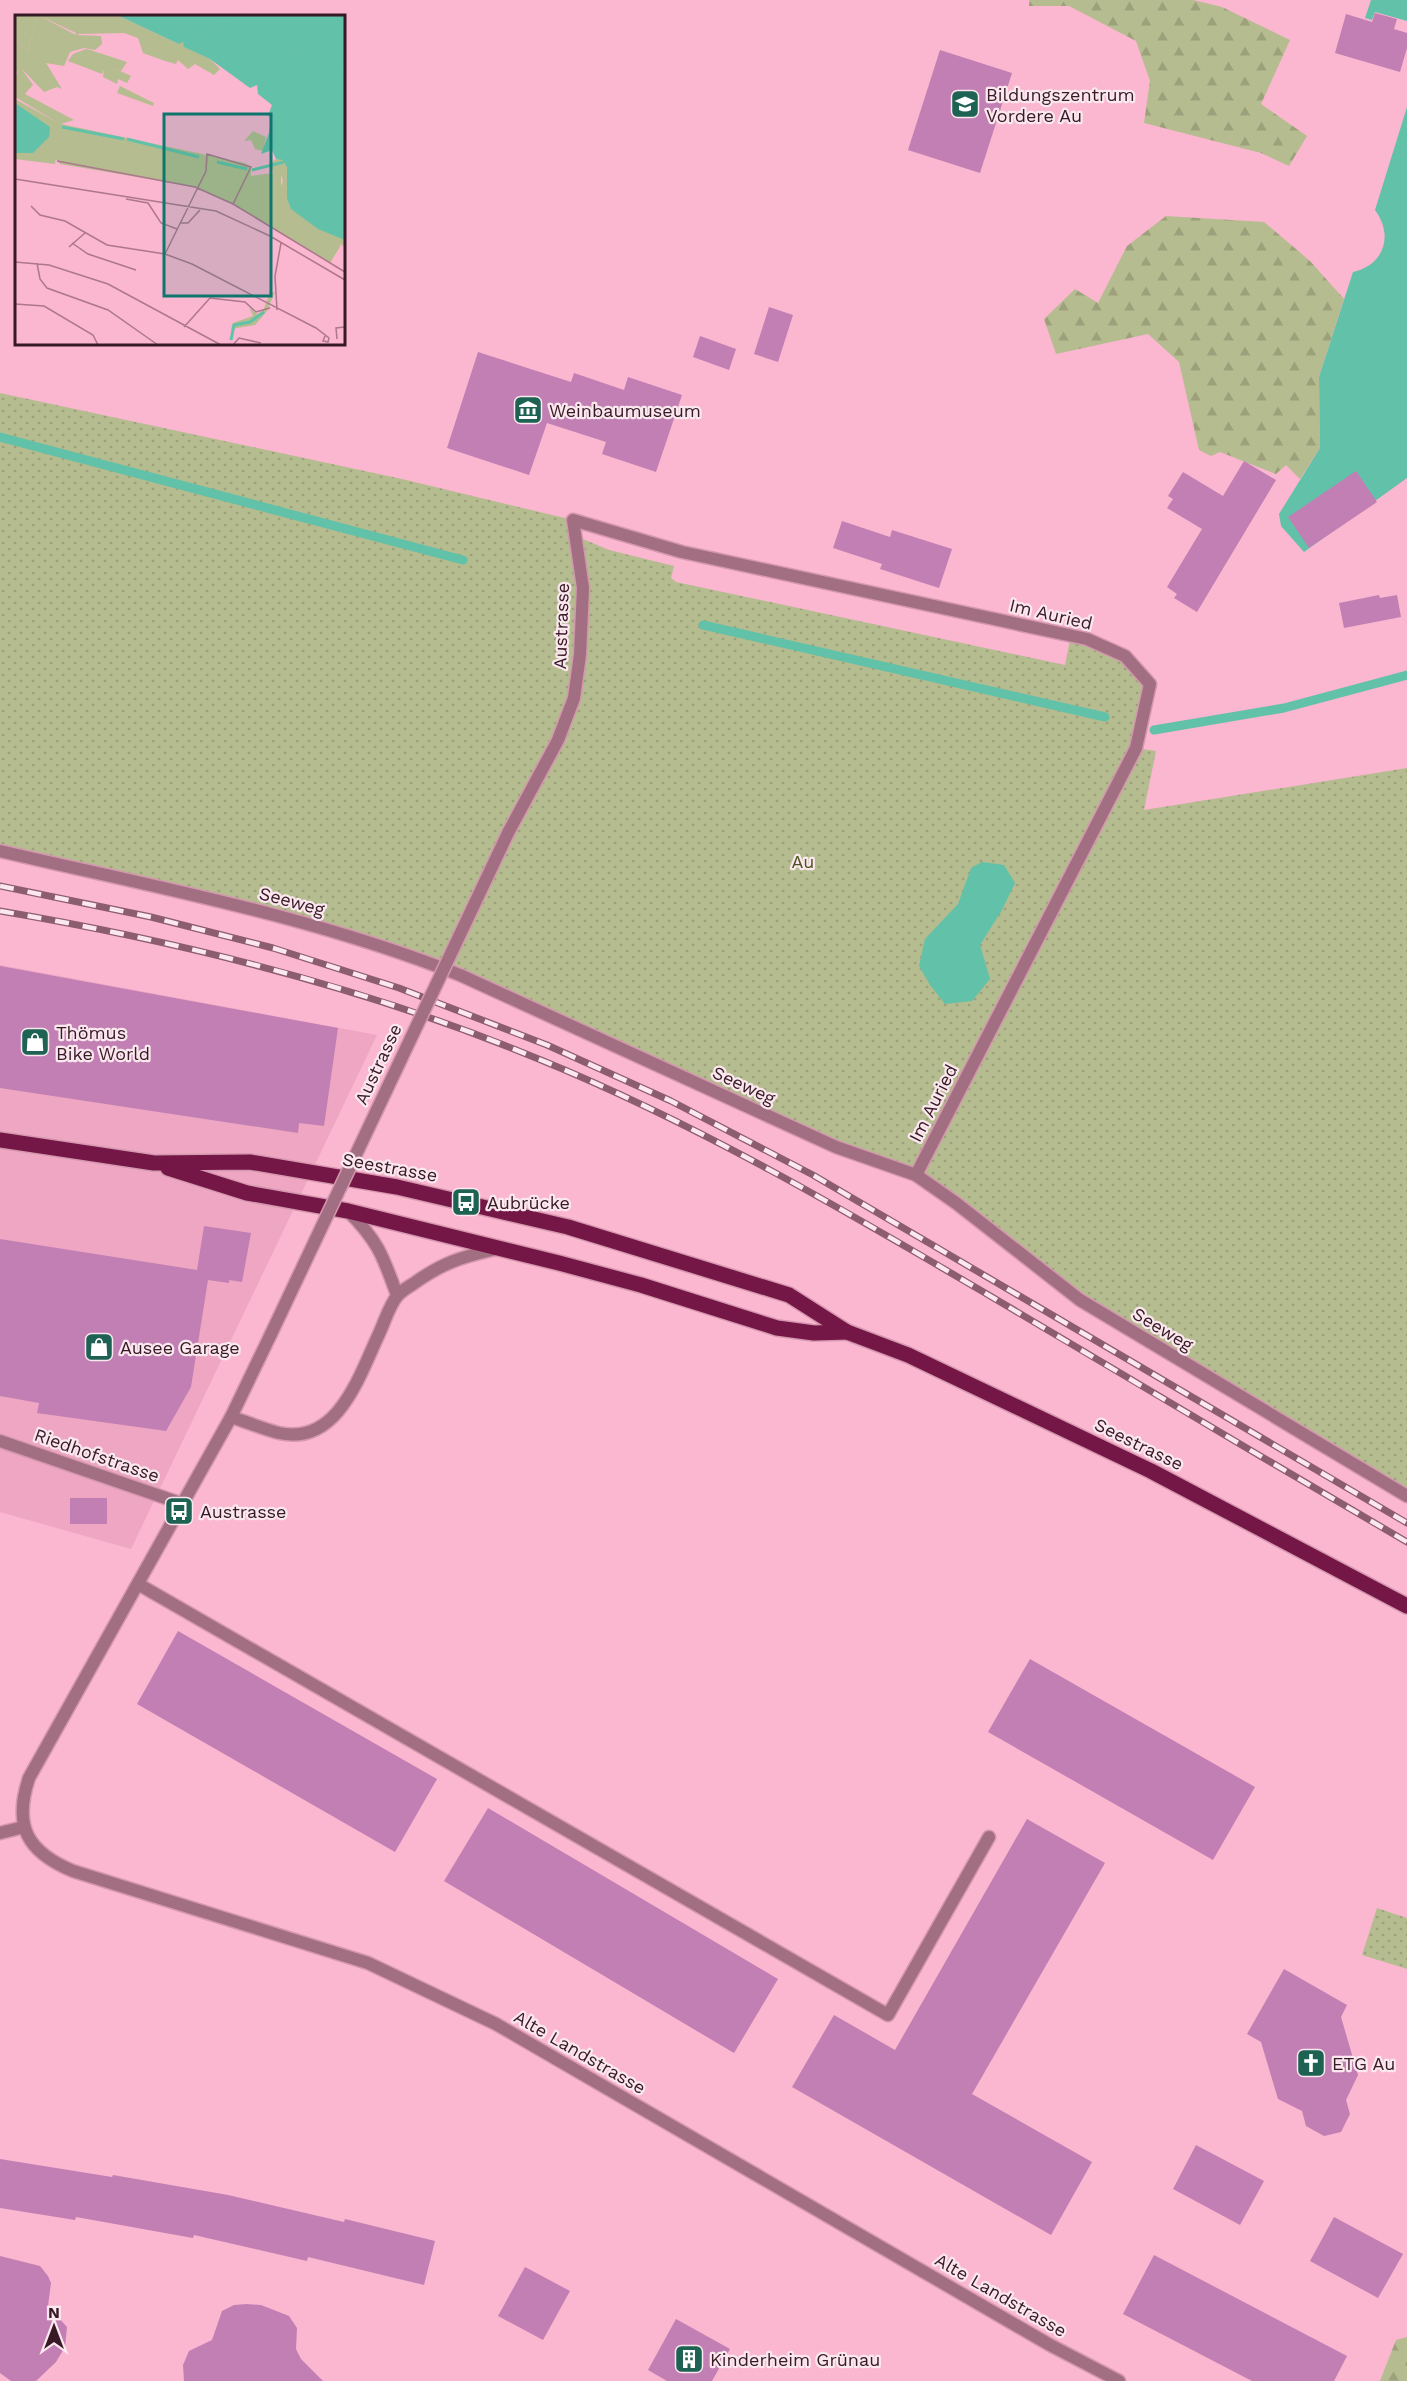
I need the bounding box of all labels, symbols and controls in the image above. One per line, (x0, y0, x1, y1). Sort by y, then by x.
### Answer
inset map (15, 15, 345, 345)
place label: Bildungszentrum Vordere Au (986, 84, 1135, 126)
school or university icon: Bildungszentrum Vordere Au (949, 88, 981, 120)
museum icon: Weinbaumuseum (512, 394, 544, 426)
place label: Weinbaumuseum (549, 400, 701, 421)
street label: Austrasse (549, 582, 573, 670)
street label: Im Auried (1008, 594, 1094, 634)
park label: Au (792, 851, 814, 872)
street label: Seeweg (257, 882, 327, 920)
street label: Austrasse (350, 1020, 406, 1108)
place label: Thömus Bike World (56, 1022, 150, 1064)
shop icon: Thömus Bike World (19, 1026, 51, 1058)
street label: Seeweg (709, 1061, 779, 1109)
street label: Im Auried (904, 1061, 962, 1145)
street label: Seestrasse (341, 1148, 439, 1186)
bus stop icon: Aubrücke (450, 1186, 482, 1218)
place label: Aubrücke (487, 1192, 570, 1213)
street label: Seeweg (1129, 1303, 1197, 1355)
shop icon: Ausee Garage (83, 1331, 115, 1363)
place label: Ausee Garage (120, 1337, 240, 1358)
street label: Seestrasse (1091, 1414, 1187, 1474)
street label: Riedhofstrasse (32, 1424, 162, 1486)
bus stop icon: Austrasse (163, 1495, 195, 1527)
place label: Austrasse (200, 1501, 287, 1522)
street label: Alte Landstrasse (511, 2006, 649, 2098)
church icon: ETG Au (1295, 2047, 1327, 2079)
place label: ETG Au (1332, 2053, 1395, 2074)
street label: Alte Landstrasse (932, 2249, 1070, 2341)
north arrow (24, 2297, 84, 2357)
text: N (48, 2303, 60, 2322)
building icon: Kinderheim Grünau (673, 2343, 705, 2375)
place label: Kinderheim Grünau (710, 2349, 880, 2370)

